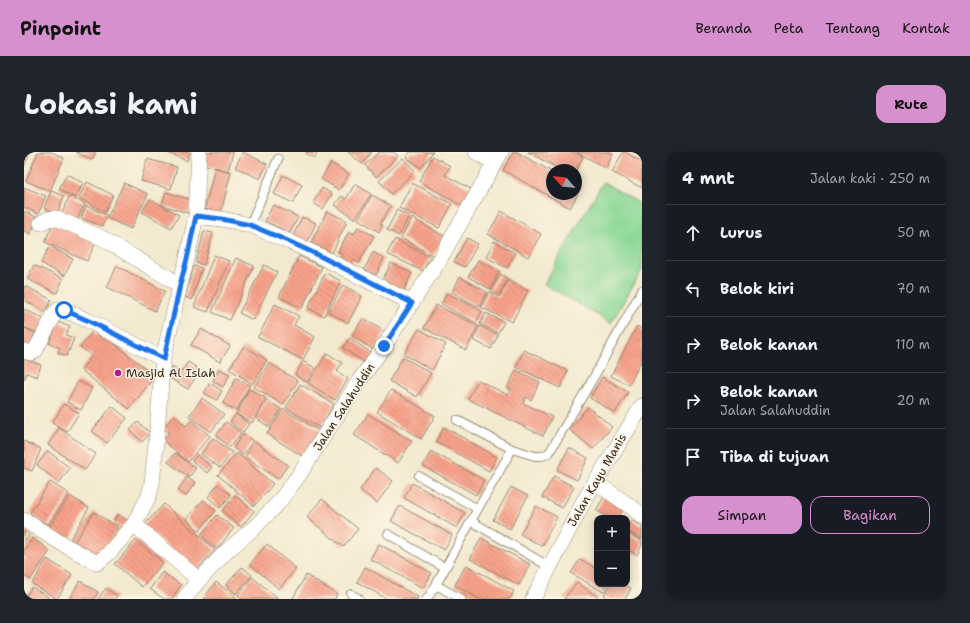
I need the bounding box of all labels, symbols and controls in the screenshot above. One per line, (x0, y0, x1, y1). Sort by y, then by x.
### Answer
text: Pinpoint (20, 16, 101, 41)
text: Beranda (695, 19, 752, 37)
text: Peta (774, 19, 804, 37)
text: Tentang (826, 19, 880, 37)
text: Kontak (902, 19, 950, 37)
text: Lokasi kami (24, 85, 198, 123)
button: Rute (876, 85, 946, 123)
north arrow (546, 164, 582, 200)
text: 4 mnt (682, 167, 735, 189)
text: Jalan kaki · 250 m (810, 170, 930, 187)
icon: ahead (682, 222, 704, 244)
text: Lurus (720, 223, 762, 243)
text: 50 m (897, 224, 930, 241)
icon: left (682, 278, 704, 300)
text: Belok kiri (720, 279, 794, 299)
text: 70 m (896, 280, 930, 297)
route start (55, 301, 73, 319)
icon: right (682, 334, 704, 356)
text: Belok kanan (720, 335, 818, 355)
text: 110 m (895, 336, 930, 353)
route end (375, 337, 393, 355)
street label: Jalan Salahuddin (310, 360, 378, 454)
place label: Masjid Al Islah (126, 365, 216, 381)
marker: Masjid Al Islah (113, 368, 123, 378)
text: Belok kanan (720, 382, 818, 402)
icon: right (682, 390, 704, 412)
text: 20 m (897, 392, 930, 409)
text: Jalan Salahuddin (720, 402, 830, 419)
street label: Jalan Kayu Manis (564, 431, 630, 529)
icon: arrive (682, 446, 704, 468)
text: Tiba di tujuan (720, 447, 829, 467)
button: Simpan (682, 496, 802, 534)
button: Bagikan (810, 496, 930, 534)
map controls (594, 515, 630, 587)
button: + (594, 515, 630, 551)
button: − (594, 551, 630, 587)

